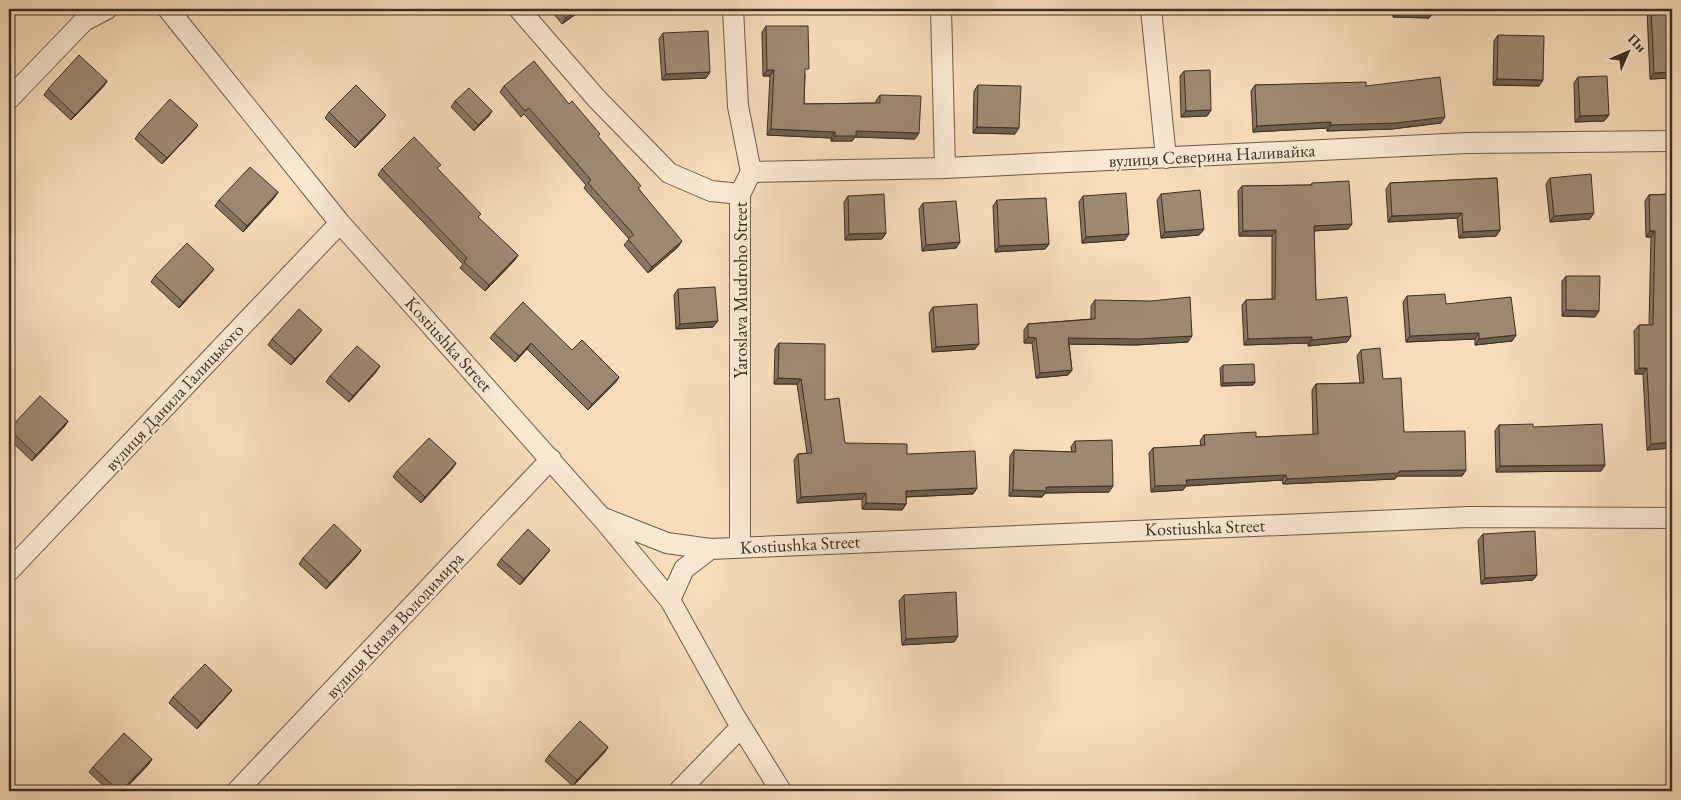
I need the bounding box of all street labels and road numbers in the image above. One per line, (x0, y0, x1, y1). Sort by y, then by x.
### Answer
street label: вулиця Северина Наливайка (1108, 138, 1317, 172)
street label: Yaroslava Mudroho Street (729, 201, 752, 378)
street label: Kostiushka Street (400, 292, 498, 397)
street label: вулиця Данила Галицького (100, 318, 248, 476)
street label: Kostiushka Street (1144, 513, 1266, 541)
street label: Kostiushka Street (739, 529, 861, 559)
street label: вулиця Князя Володимира (320, 546, 469, 703)

